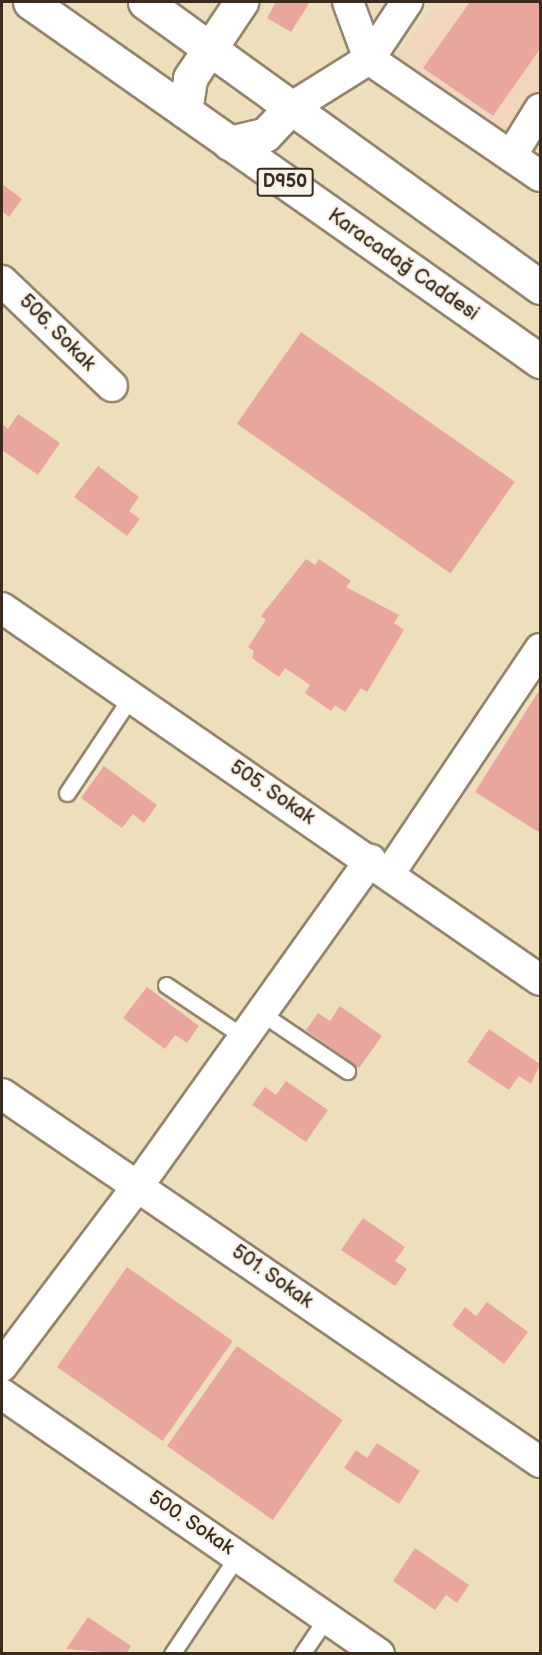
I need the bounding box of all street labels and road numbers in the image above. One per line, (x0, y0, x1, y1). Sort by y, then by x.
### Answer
road number: D950 (256, 167, 314, 197)
street label: Karacadağ Caddesi (323, 204, 483, 326)
street label: 506. Sokak (14, 290, 100, 376)
street label: 505. Sokak (225, 756, 319, 830)
street label: 501. Sokak (226, 1240, 318, 1314)
street label: 500. Sokak (144, 1486, 238, 1560)

